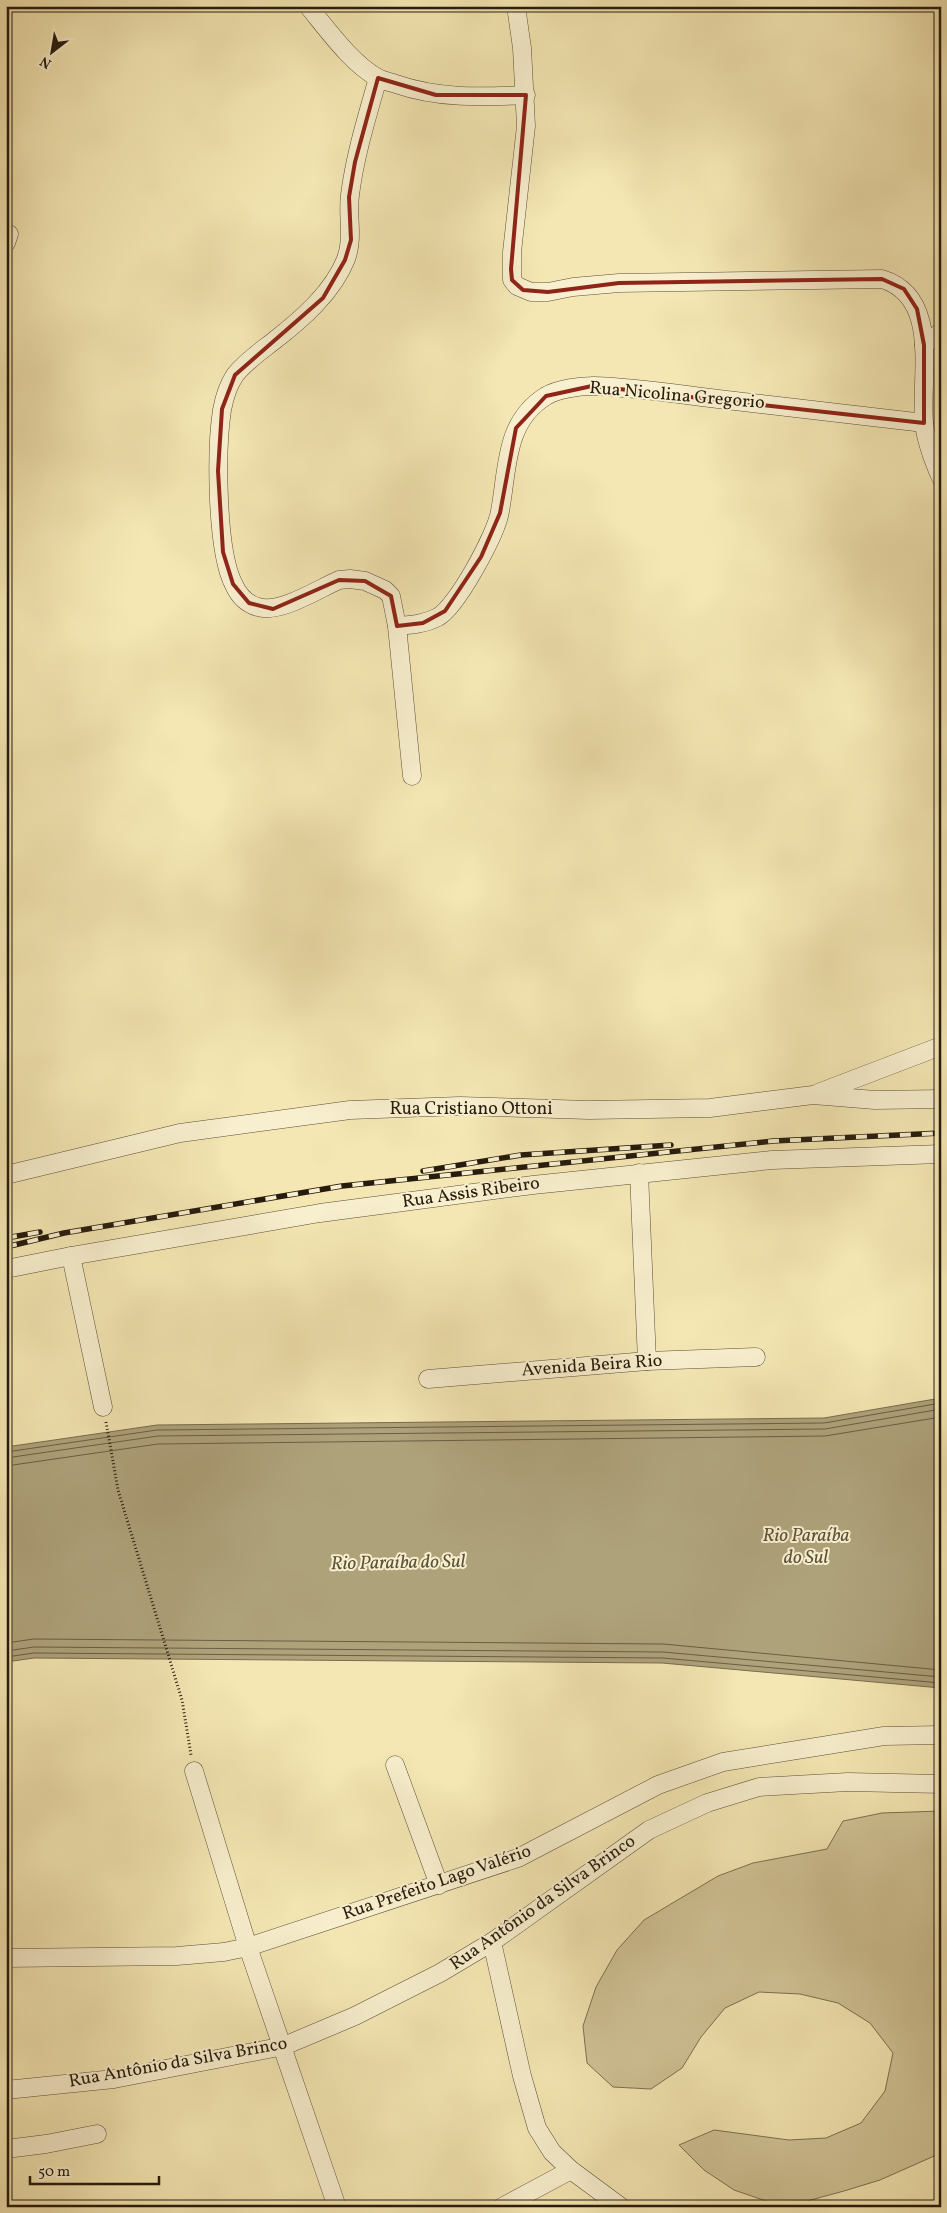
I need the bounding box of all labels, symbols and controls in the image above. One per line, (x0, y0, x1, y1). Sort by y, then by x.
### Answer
north arrow (28, 28, 78, 78)
text: N (37, 51, 55, 73)
street label: Rua Nicolina Gregorio (588, 376, 766, 416)
street label: Rua Cristiano Ottoni (389, 1097, 553, 1122)
street label: Rua Assis Ribeiro (401, 1171, 541, 1215)
street label: Avenida Beira Rio (521, 1349, 663, 1383)
water label: Rio Paraíba do Sul (763, 1523, 849, 1571)
water label: Rio Paraíba do Sul (330, 1549, 466, 1577)
street label: Rua Antônio da Silva Brinco (445, 1829, 641, 1977)
street label: Rua Prefeito Lago Valério (339, 1839, 535, 1927)
street label: Rua Antônio da Silva Brinco (67, 2031, 289, 2095)
scale bar (30, 2153, 159, 2185)
text: 50 m (38, 2162, 70, 2183)

